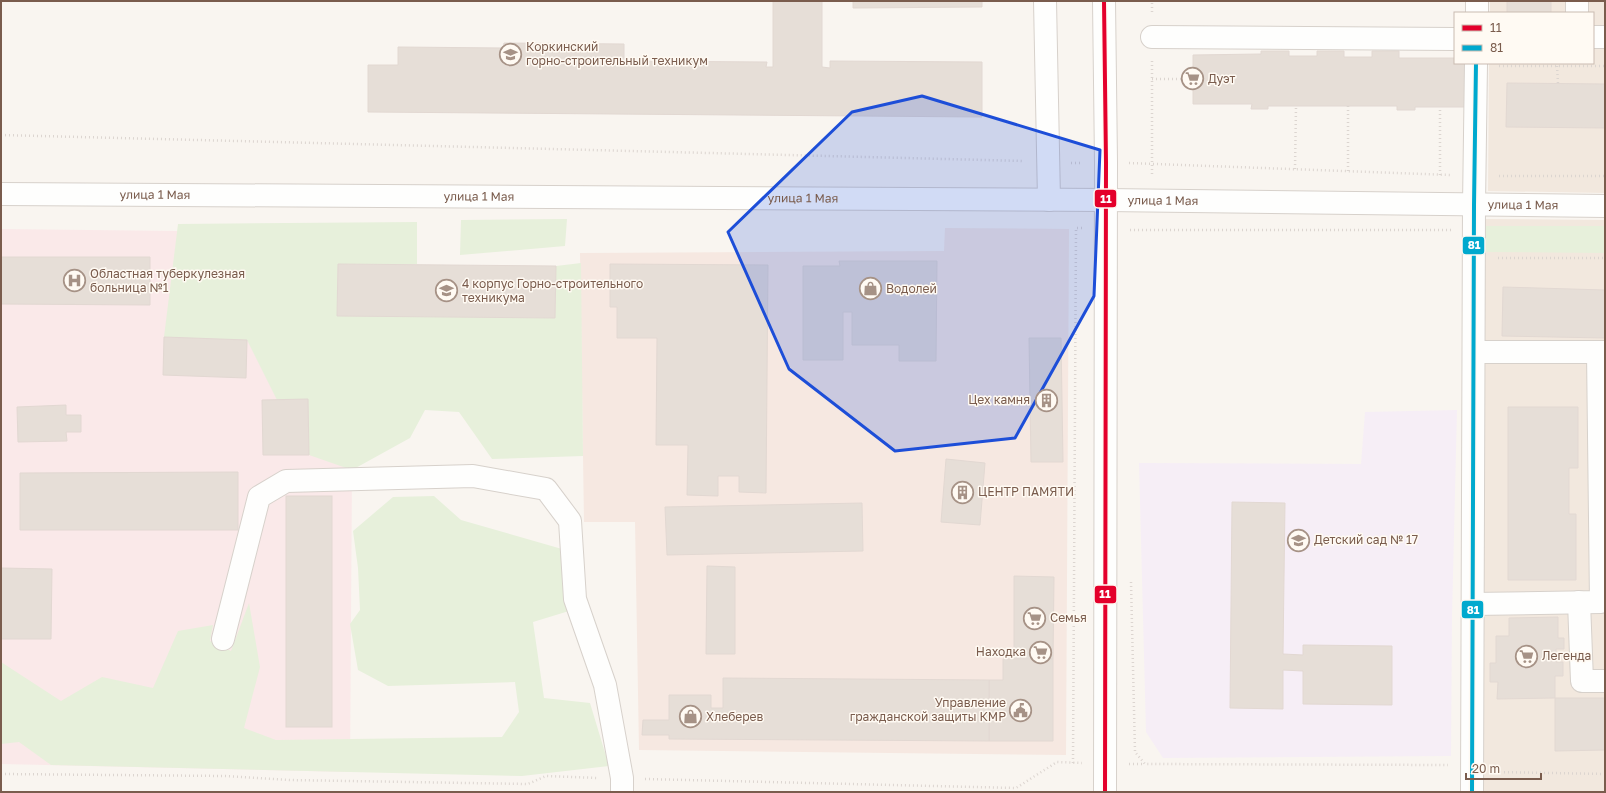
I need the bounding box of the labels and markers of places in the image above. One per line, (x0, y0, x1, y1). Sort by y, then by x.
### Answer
place label: Коркинский горно-строительный техникум (526, 39, 708, 68)
school or university icon: Коркинский горно-строительный техникум (498, 41, 524, 67)
supermarket icon: Дуэт (1180, 66, 1206, 92)
place label: Дуэт (1208, 71, 1235, 86)
place label: Областная туберкулезная больница №1 (90, 266, 245, 295)
hospital icon: Областная туберкулезная больница №1 (62, 268, 88, 294)
place label: 4 корпус Горно-строительного техникума (462, 276, 643, 305)
shop icon: Водолей (857, 276, 883, 302)
school or university icon: 4 корпус Горно-строительного техникума (433, 278, 459, 304)
place label: Водолей (886, 281, 937, 296)
building icon: Цех камня (1033, 387, 1059, 413)
place label: Цех камня (968, 392, 1030, 407)
building icon: ЦЕНТР ПАМЯТИ (950, 479, 976, 505)
place label: ЦЕНТР ПАМЯТИ (978, 484, 1074, 499)
school or university icon: Детский сад № 17 (1285, 527, 1311, 553)
place label: Детский сад № 17 (1314, 532, 1418, 547)
supermarket icon: Семья (1021, 605, 1047, 631)
place label: Семья (1050, 610, 1087, 625)
supermarket icon: Находка (1028, 639, 1054, 665)
supermarket icon: Легенда (1513, 643, 1539, 669)
place label: Находка (976, 644, 1026, 659)
place label: Легенда (1542, 648, 1591, 663)
place label: Управление гражданской защиты КМР (850, 695, 1006, 724)
public building icon: Управление гражданской защиты КМР (1008, 697, 1034, 723)
shop icon: Хлеберев (678, 704, 704, 730)
place label: Хлеберев (706, 709, 764, 724)

